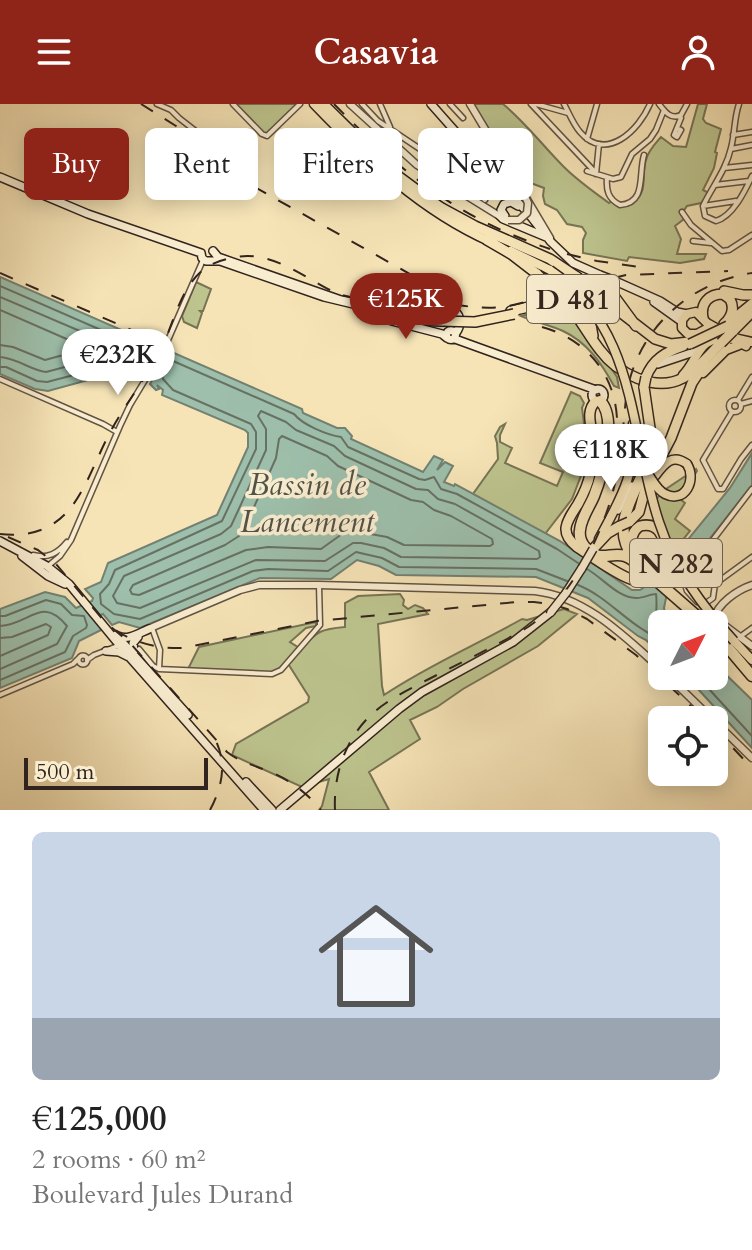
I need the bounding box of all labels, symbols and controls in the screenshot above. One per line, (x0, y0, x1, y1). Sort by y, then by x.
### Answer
text: Casavia (313, 28, 439, 77)
icon: menu (32, 30, 76, 74)
icon: person (676, 30, 720, 74)
chip: Buy (24, 128, 129, 200)
chip: Rent (145, 128, 258, 200)
chip: Filters (274, 128, 402, 200)
chip: New (418, 128, 533, 200)
pin: €125K (350, 273, 462, 341)
road number: D 481 (527, 275, 619, 323)
text: €125K (368, 281, 444, 316)
pin: €232K (62, 329, 174, 397)
text: €232K (80, 337, 156, 372)
pin: €118K (555, 424, 667, 492)
text: €118K (573, 432, 649, 467)
water label: Bassin de Lancement (240, 463, 375, 544)
road number: N 282 (630, 539, 722, 587)
north arrow (648, 610, 728, 690)
map controls (648, 610, 728, 786)
button: locate (648, 706, 728, 786)
scale bar (24, 754, 208, 790)
text: 500 m (36, 757, 94, 787)
icon: home (304, 884, 448, 1028)
text: €125,000 (32, 1096, 167, 1142)
text: 2 rooms · 60 m² (32, 1142, 205, 1177)
text: Boulevard Jules Durand (32, 1177, 293, 1212)

